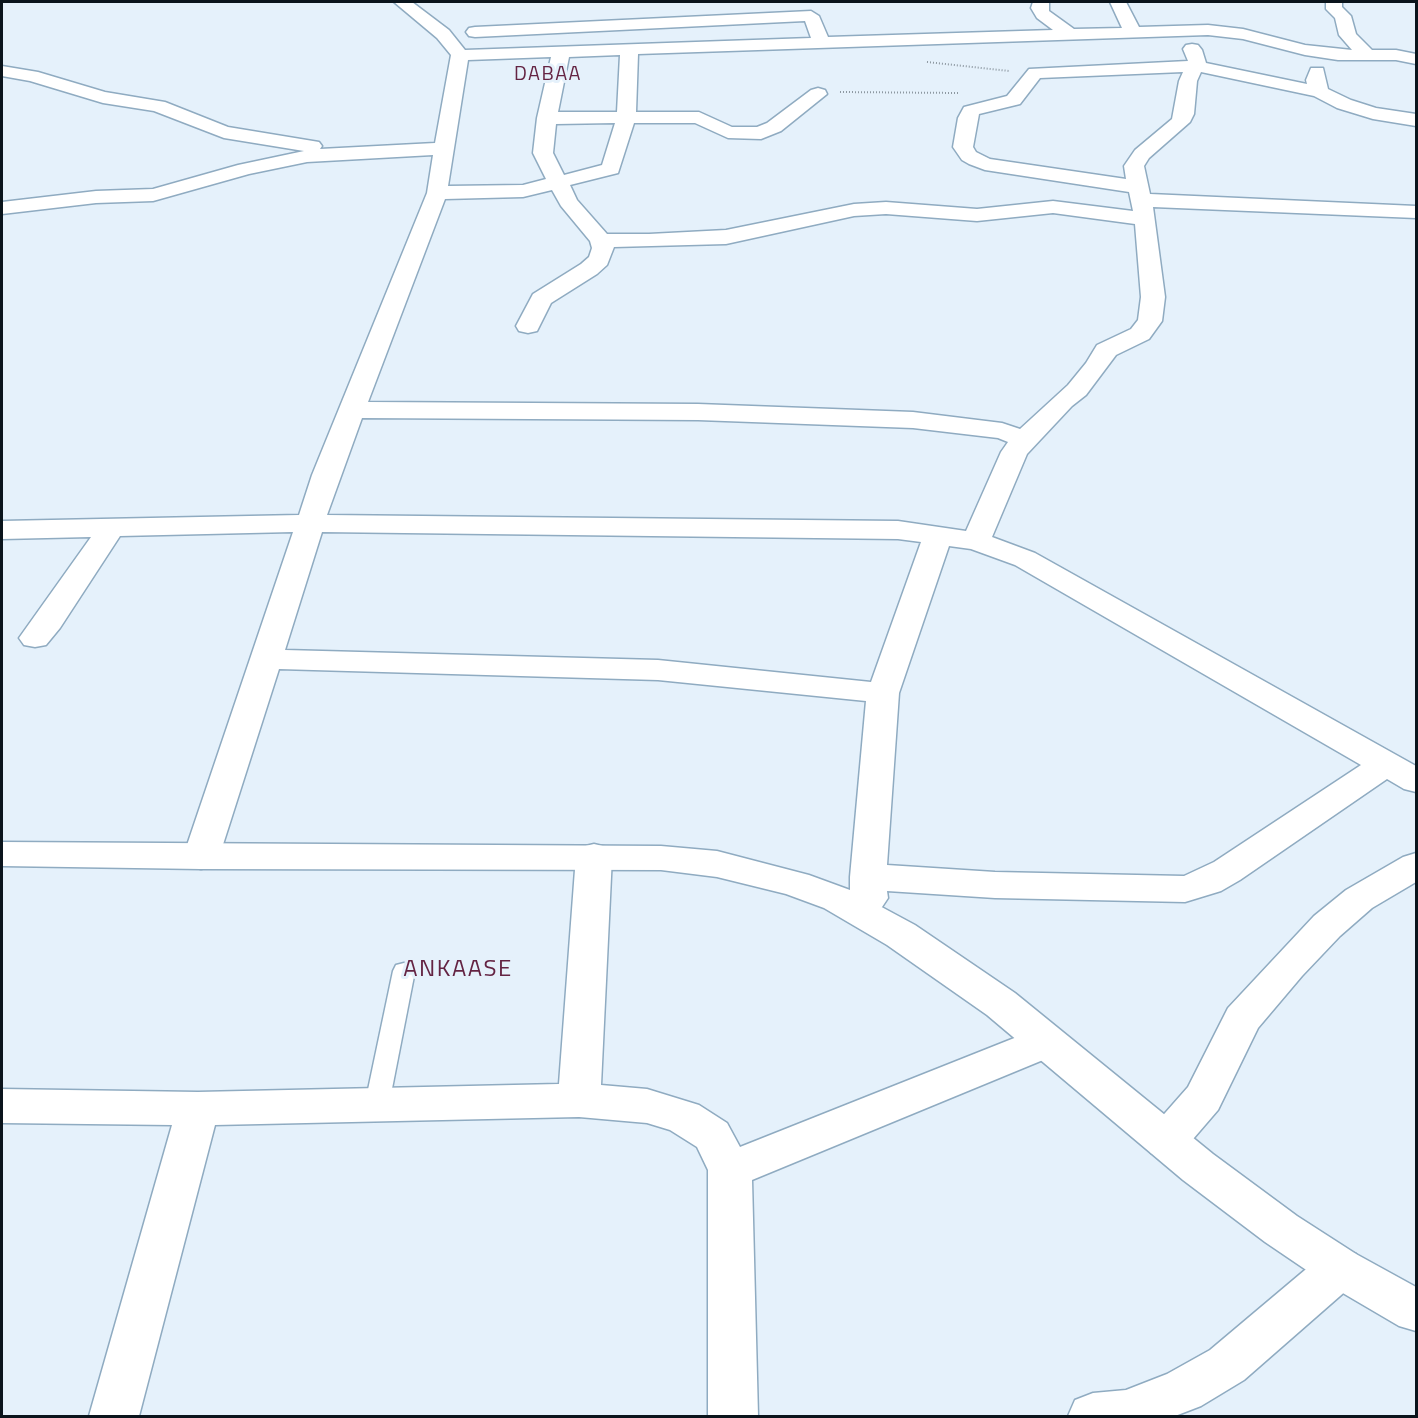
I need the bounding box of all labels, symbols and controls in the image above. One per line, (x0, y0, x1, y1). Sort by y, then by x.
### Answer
district label: DABAA (514, 63, 582, 87)
district label: ANKAASE (403, 956, 513, 984)

